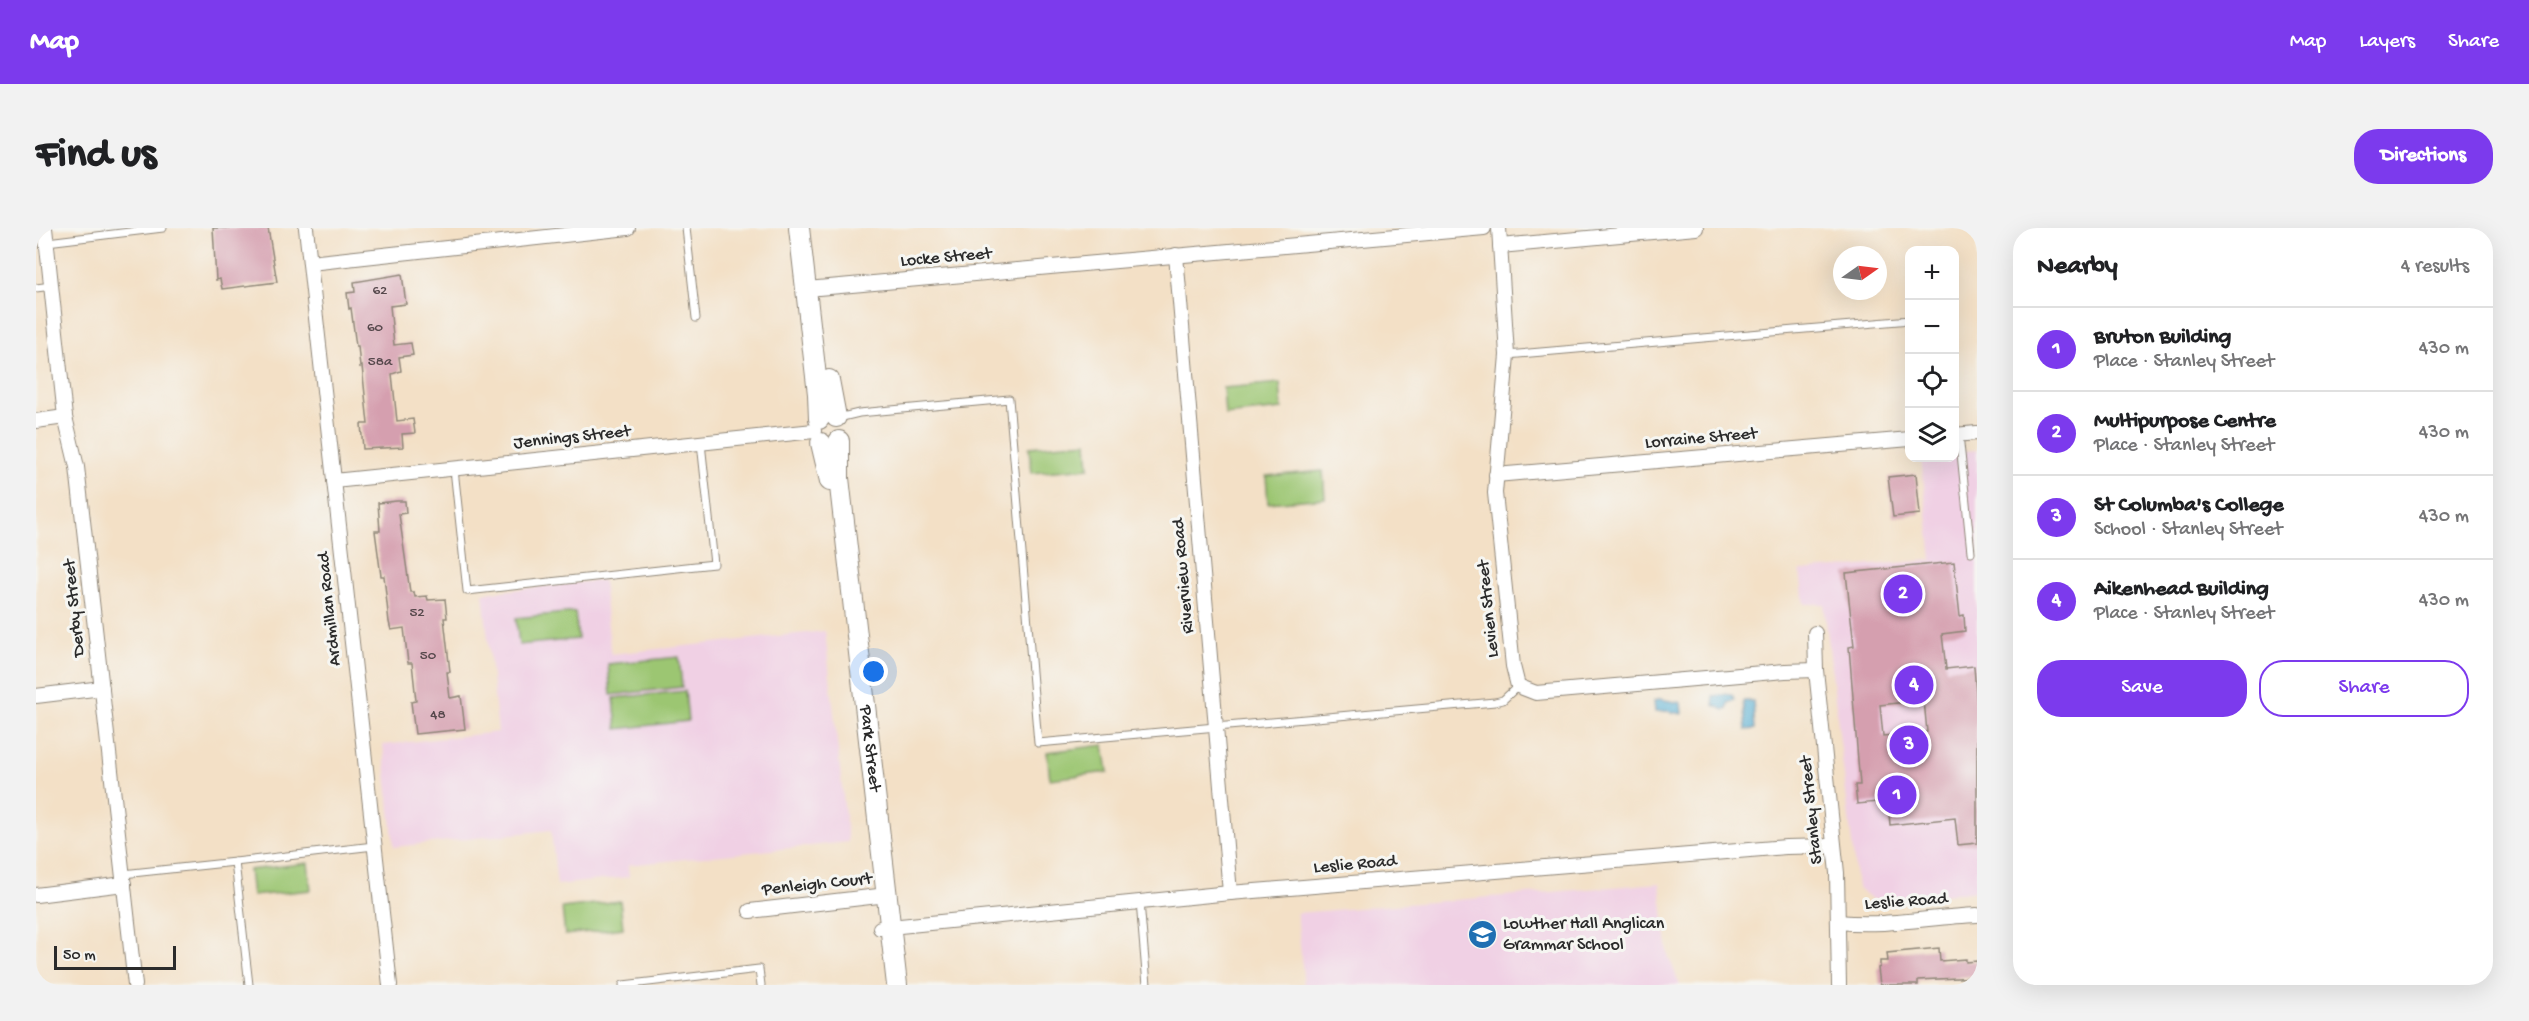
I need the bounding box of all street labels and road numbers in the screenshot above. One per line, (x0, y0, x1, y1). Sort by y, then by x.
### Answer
street label: Locke Street (899, 243, 994, 272)
street label: Jennings Street (512, 421, 633, 455)
street label: Lorraine Street (1644, 423, 1760, 454)
street label: Riverview Road (1168, 516, 1199, 634)
street label: Ardmillan Road (313, 550, 346, 667)
street label: Derby Street (59, 557, 91, 659)
street label: Levien Street (1473, 558, 1505, 659)
street label: Park Street (854, 703, 885, 794)
street label: Stanley Street (1796, 753, 1828, 865)
street label: Leslie Road (1313, 851, 1399, 879)
street label: Penleigh Court (760, 869, 875, 901)
street label: Leslie Road (1864, 889, 1950, 915)

